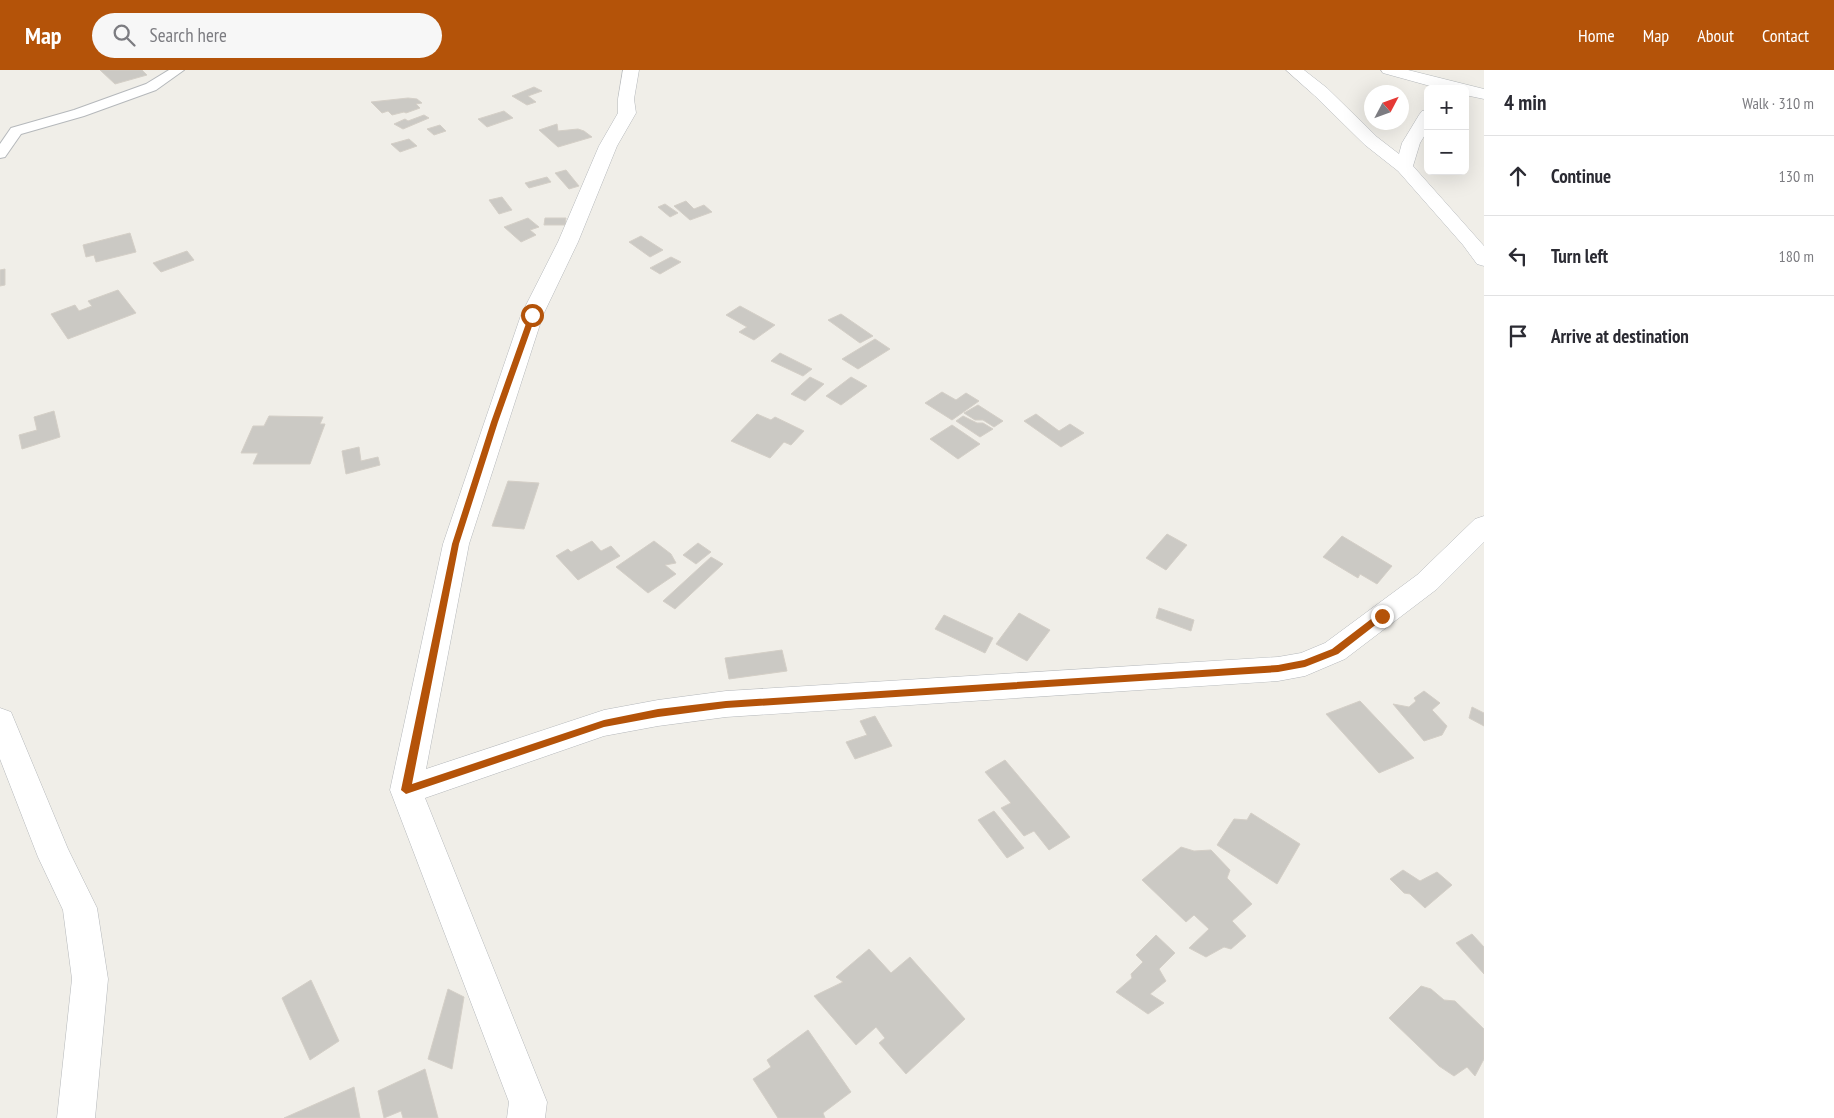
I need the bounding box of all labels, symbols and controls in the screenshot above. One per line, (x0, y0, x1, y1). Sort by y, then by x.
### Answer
search box (92, 13, 442, 58)
text: Map (25, 20, 62, 51)
icon: search (110, 21, 138, 49)
text: Search here (150, 23, 227, 47)
text: Home (1578, 24, 1615, 47)
text: Map (1643, 24, 1669, 47)
text: About (1697, 24, 1734, 47)
text: Contact (1762, 24, 1809, 47)
north arrow (1364, 85, 1409, 130)
map controls (1424, 85, 1469, 175)
button: + (1424, 85, 1469, 130)
text: 4 min (1504, 89, 1546, 116)
text: Walk · 310 m (1742, 93, 1814, 113)
button: − (1424, 130, 1469, 175)
icon: ahead (1504, 162, 1532, 190)
text: Continue (1551, 164, 1611, 188)
text: 130 m (1779, 166, 1814, 186)
icon: left (1504, 242, 1532, 270)
text: Turn left (1551, 244, 1608, 268)
text: 180 m (1779, 246, 1814, 266)
route start (521, 304, 544, 327)
icon: arrive (1504, 322, 1532, 350)
text: Arrive at destination (1551, 324, 1689, 348)
route end (1371, 605, 1394, 628)

